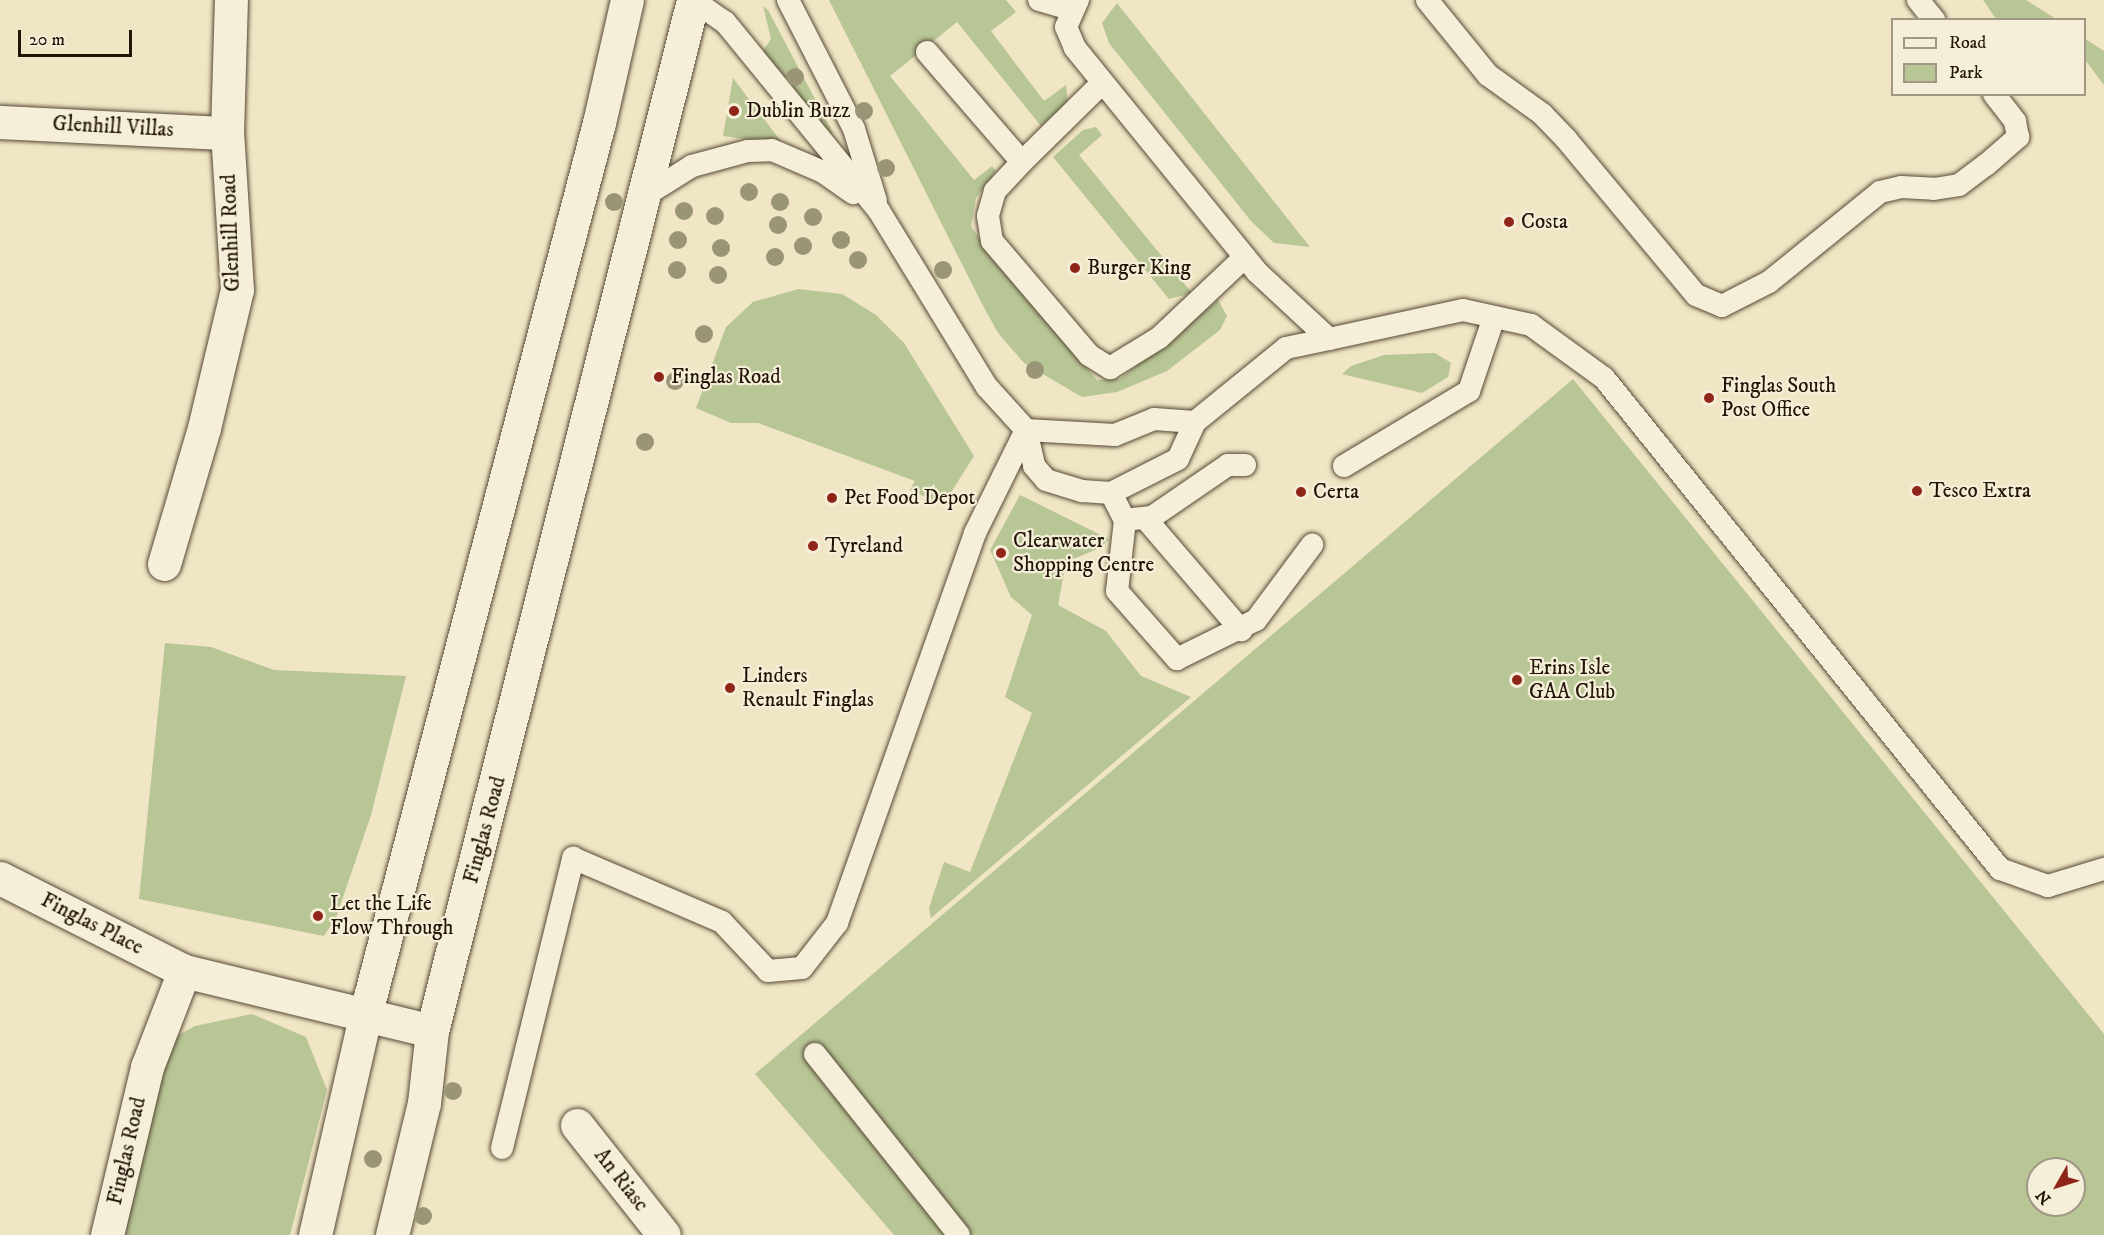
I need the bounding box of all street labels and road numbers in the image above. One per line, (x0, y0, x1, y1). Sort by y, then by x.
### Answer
street label: Glenhill Villas (52, 111, 174, 143)
street label: Glenhill Road (216, 174, 246, 292)
street label: Finglas Road (459, 774, 511, 886)
street label: Finglas Place (37, 888, 147, 960)
street label: Finglas Road (102, 1095, 152, 1207)
street label: An Riasc (589, 1143, 653, 1217)

